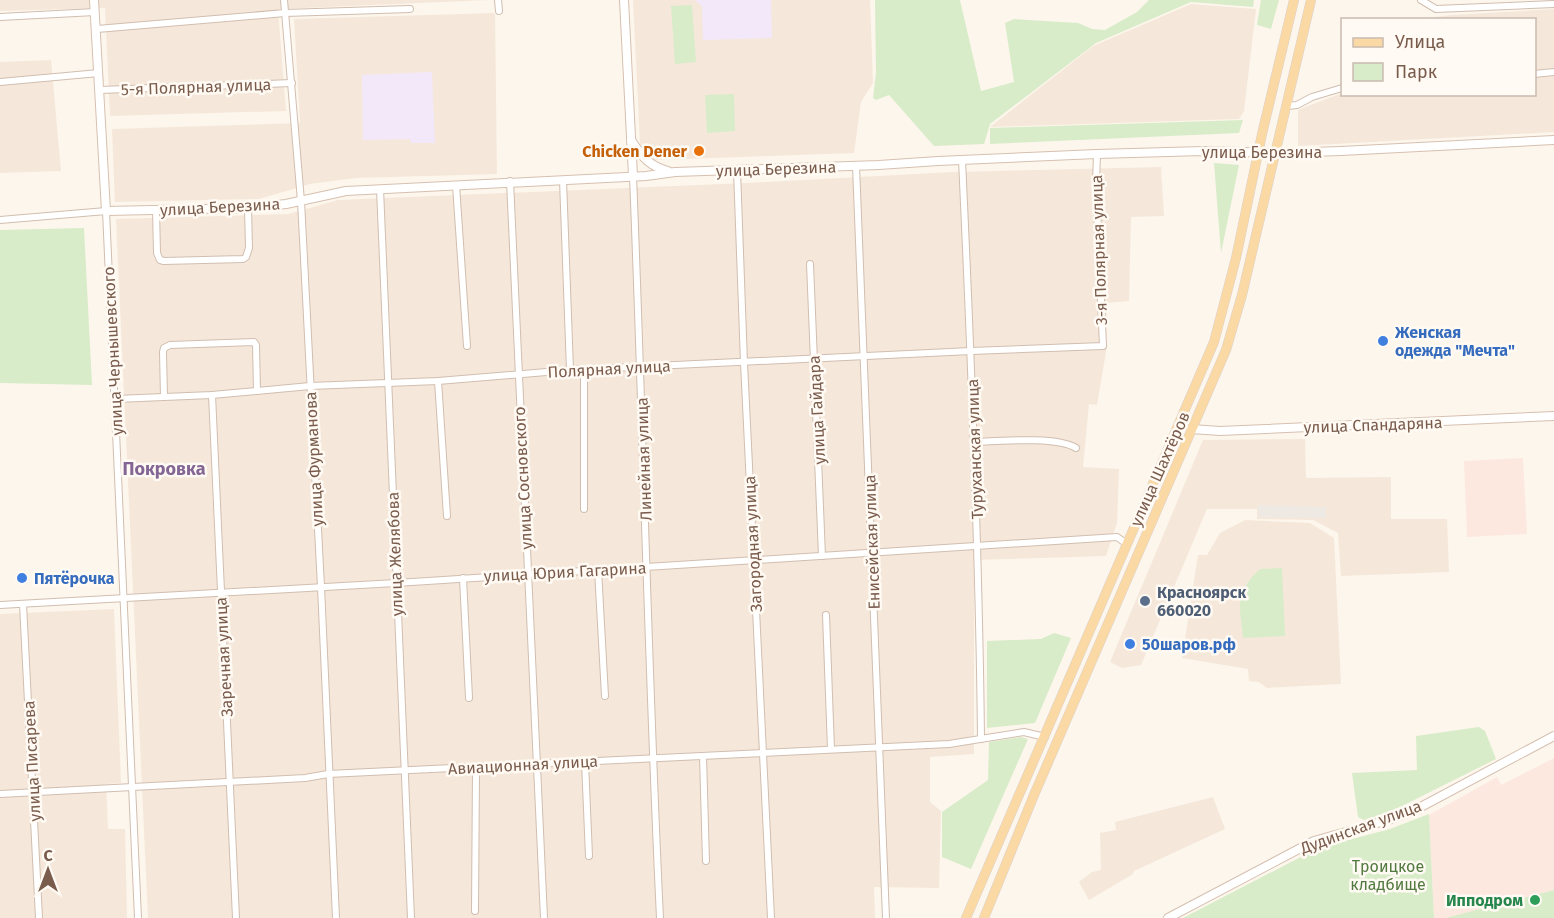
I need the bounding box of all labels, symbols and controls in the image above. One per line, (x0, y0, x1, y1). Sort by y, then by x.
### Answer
legend (1341, 18, 1536, 96)
text: Улица (1395, 31, 1445, 53)
text: Парк (1395, 61, 1438, 83)
street label: 5-я Полярная улица (120, 75, 272, 99)
place label: Chicken Dener (582, 142, 688, 161)
street label: улица Березина (1202, 143, 1322, 162)
marker: Chicken Dener (692, 144, 706, 158)
street label: улица Березина (715, 157, 837, 181)
street label: 3-я Полярная улица (1087, 174, 1111, 326)
street label: улица Березина (159, 194, 281, 220)
street label: улица Чернышевского (99, 266, 127, 436)
place label: Женская одежда "Мечта" (1394, 323, 1515, 360)
marker: Женская одежда "Мечта" (1376, 334, 1390, 348)
street label: улица Гайдара (805, 355, 829, 465)
street label: Полярная улица (547, 356, 671, 382)
street label: Туруханская улица (963, 378, 987, 520)
street label: улица Фурманова (301, 391, 327, 527)
street label: Линейная улица (632, 397, 656, 521)
street label: улица Сосновского (510, 406, 536, 550)
street label: улица Шахтёров (1126, 409, 1194, 529)
street label: улица Спандаряна (1303, 413, 1443, 437)
district label: Покровка (122, 458, 206, 480)
street label: Енисейская улица (860, 474, 884, 610)
street label: Загородная улица (740, 475, 766, 613)
street label: улица Желябова (383, 491, 407, 617)
street label: улица Юрия Гагарина (483, 558, 647, 586)
place label: Пятёрочка (34, 569, 115, 588)
marker: Пятёрочка (15, 571, 29, 585)
place label: Красноярск 660020 (1157, 583, 1246, 620)
marker: Красноярск 660020 (1138, 594, 1152, 608)
street label: Заречная улица (211, 597, 237, 717)
place label: 50шаров.рф (1142, 635, 1236, 654)
marker: 50шаров.рф (1123, 637, 1137, 651)
street label: улица Писарева (19, 700, 45, 822)
street label: Авиационная улица (448, 752, 598, 778)
street label: Дудинская улица (1297, 796, 1424, 858)
north arrow (18, 840, 78, 900)
text: С (43, 846, 53, 865)
park label: Троицкое кладбище (1350, 857, 1426, 894)
place label: Ипподром (1446, 891, 1523, 910)
marker: Ипподром (1528, 893, 1542, 907)

